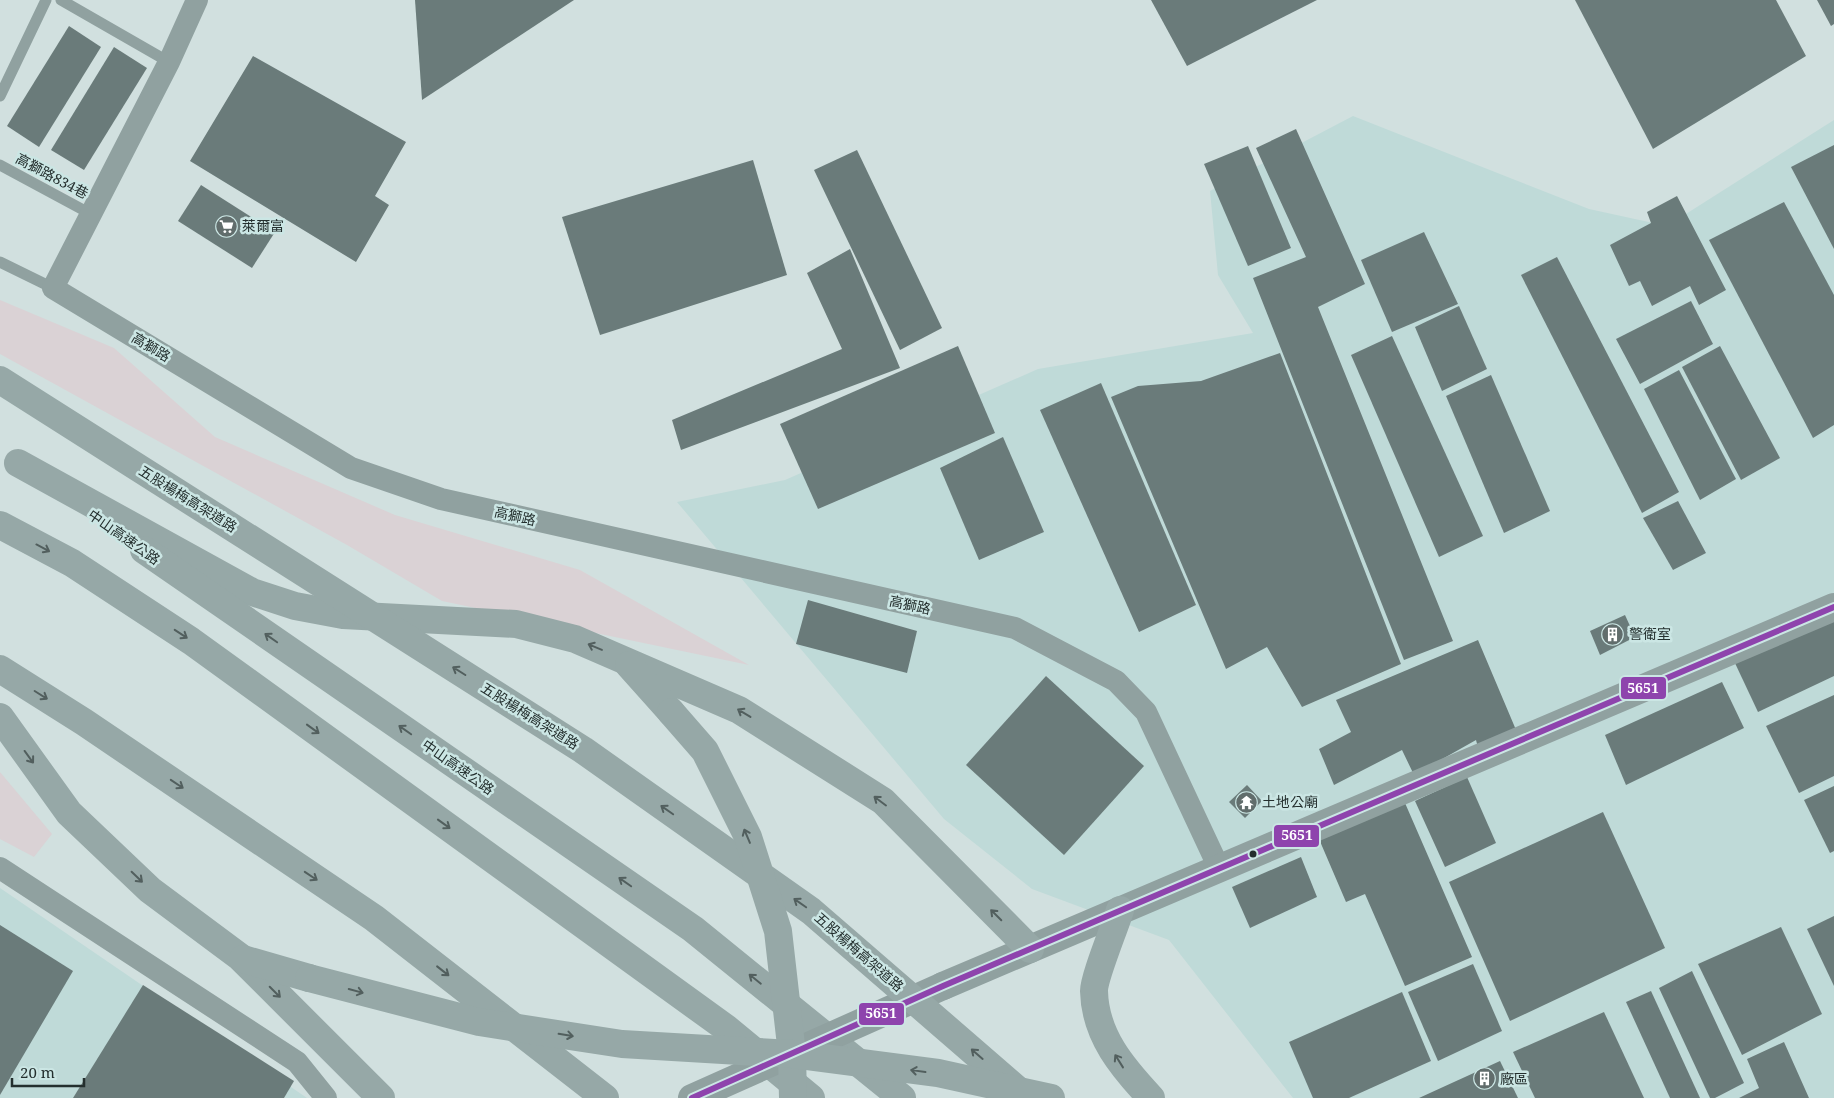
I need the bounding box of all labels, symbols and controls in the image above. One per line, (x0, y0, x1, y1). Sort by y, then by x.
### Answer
street label: 高獅路834巷 (13, 149, 92, 203)
supermarket icon: 萊爾富 (214, 214, 238, 238)
place label: 萊爾富 (242, 216, 284, 235)
street label: 高獅路 (128, 328, 174, 366)
street label: 五股楊梅高架道路 (136, 461, 241, 536)
street label: 高獅路 (493, 502, 538, 529)
street label: 中山高速公路 (84, 505, 164, 568)
one-way arrow (35, 544, 50, 553)
street label: 高獅路 (888, 591, 933, 618)
building icon: 警衛室 (1601, 622, 1625, 646)
place label: 警衛室 (1629, 624, 1671, 643)
one-way arrow (173, 630, 187, 640)
one-way arrow (264, 633, 278, 643)
one-way arrow (588, 642, 603, 651)
one-way arrow (453, 666, 467, 676)
line badge: 5651 (1620, 676, 1667, 700)
street label: 五股楊梅高架道路 (478, 678, 583, 753)
text: 5651 (1627, 678, 1659, 697)
one-way arrow (34, 690, 48, 700)
one-way arrow (737, 708, 751, 718)
one-way arrow (305, 724, 319, 734)
one-way arrow (398, 725, 412, 735)
street label: 中山高速公路 (418, 735, 498, 798)
one-way arrow (23, 750, 34, 763)
one-way arrow (170, 779, 184, 790)
temple icon: 土地公廟 (1234, 790, 1258, 814)
place label: 土地公廟 (1262, 792, 1318, 811)
one-way arrow (874, 795, 887, 806)
one-way arrow (661, 804, 675, 815)
one-way arrow (437, 819, 450, 830)
line badge: 5651 (1273, 824, 1320, 848)
text: 5651 (1281, 825, 1313, 844)
one-way arrow (741, 829, 751, 844)
unlabelled marker (1248, 849, 1258, 859)
one-way arrow (130, 871, 143, 883)
one-way arrow (304, 871, 318, 881)
one-way arrow (618, 877, 632, 887)
one-way arrow (793, 898, 807, 908)
street label: 五股楊梅高架道路 (811, 908, 908, 996)
one-way arrow (990, 908, 1002, 921)
one-way arrow (436, 966, 449, 977)
one-way arrow (749, 974, 762, 985)
one-way arrow (268, 986, 280, 998)
one-way arrow (347, 987, 363, 996)
line badge: 5651 (858, 1002, 905, 1026)
text: 5651 (865, 1003, 897, 1022)
one-way arrow (558, 1031, 574, 1041)
one-way arrow (970, 1049, 983, 1060)
one-way arrow (1114, 1055, 1124, 1069)
scale bar (12, 1056, 85, 1088)
text: 20 m (20, 1062, 55, 1082)
one-way arrow (910, 1065, 926, 1075)
building icon: 廠區 (1472, 1067, 1496, 1091)
place label: 廠區 (1500, 1069, 1528, 1088)

